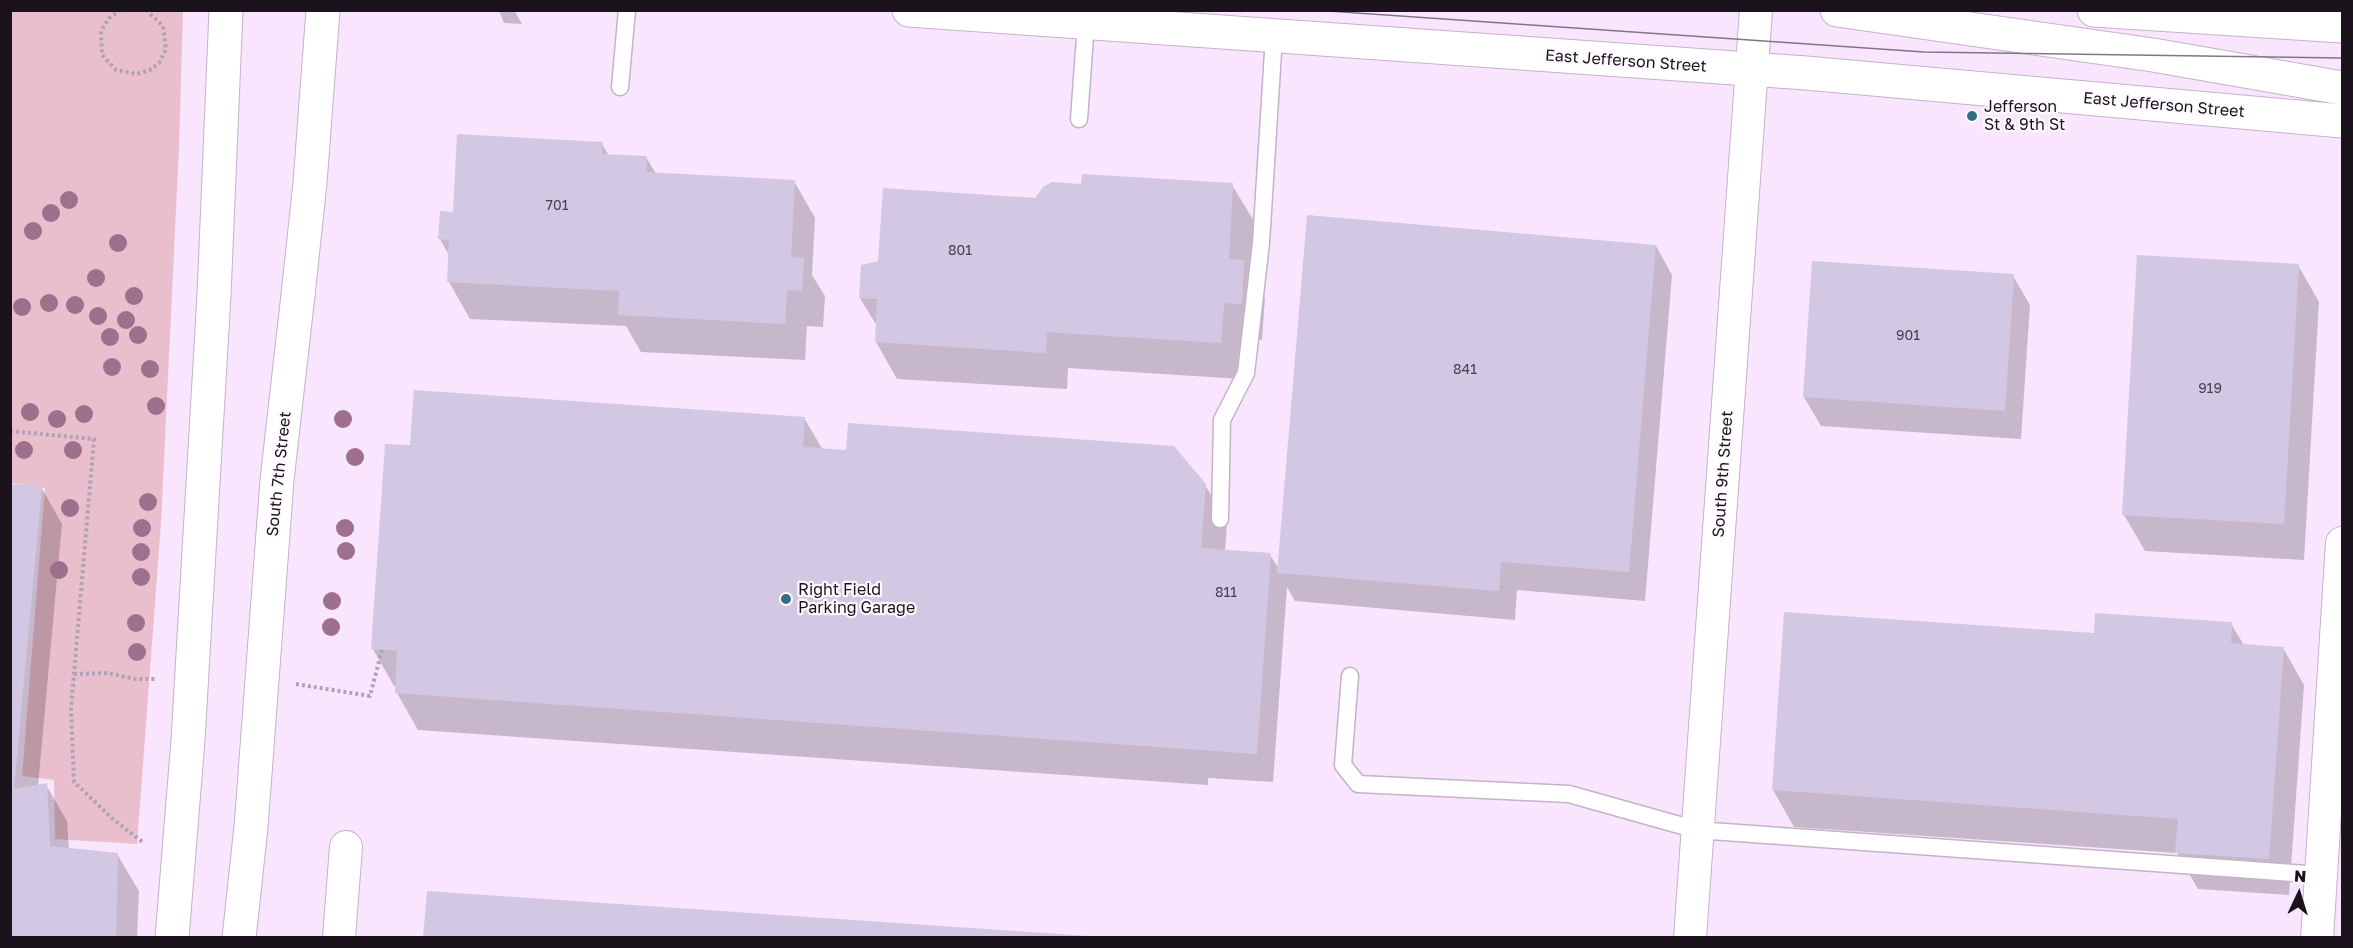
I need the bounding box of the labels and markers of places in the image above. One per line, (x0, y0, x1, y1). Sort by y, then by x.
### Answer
place label: Jefferson St & 9th St (1984, 97, 2065, 135)
marker: Jefferson St & 9th St (1965, 109, 1979, 123)
place label: Right Field Parking Garage (798, 580, 915, 618)
marker: Right Field Parking Garage (779, 592, 793, 606)

